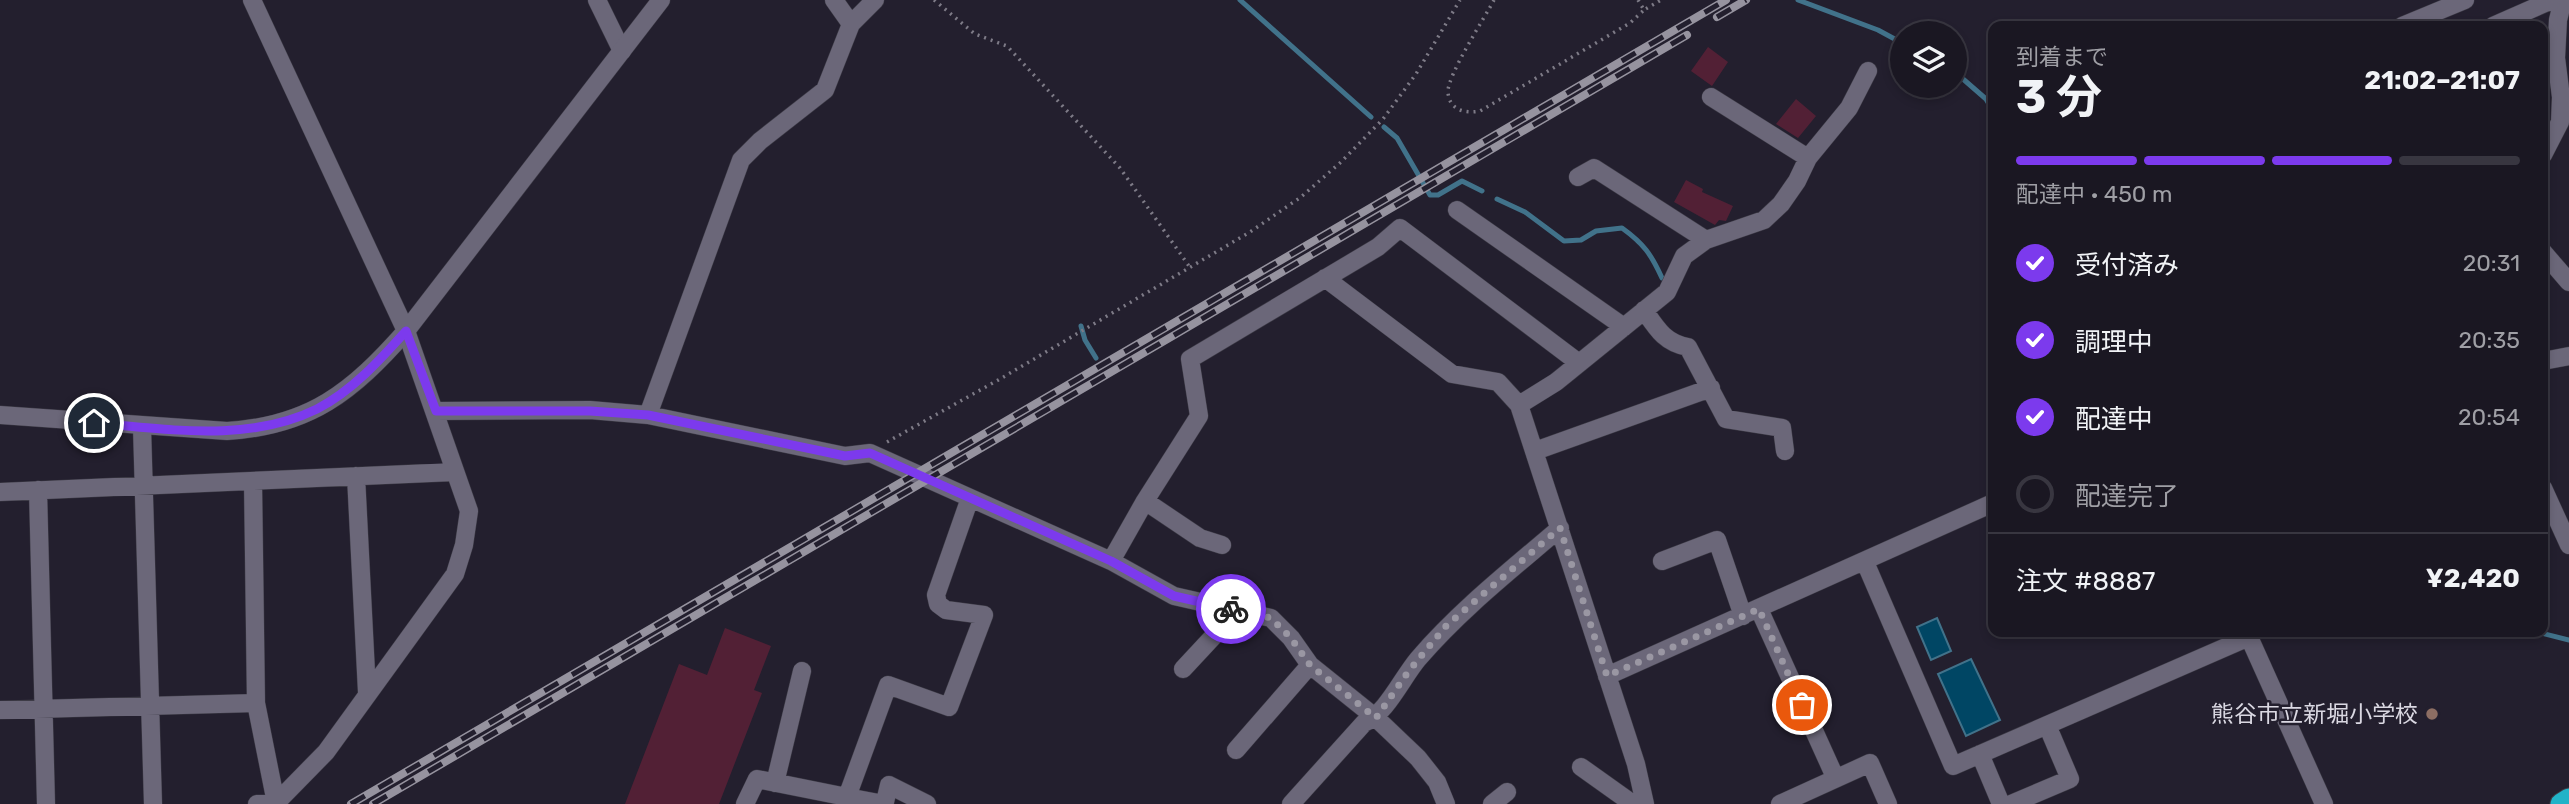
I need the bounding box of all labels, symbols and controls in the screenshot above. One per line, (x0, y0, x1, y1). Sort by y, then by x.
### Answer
map controls (1890, 21, 1967, 98)
button: layers (1890, 21, 1967, 98)
text: 到着まで (2016, 43, 2108, 71)
text: 21:02–21:07 (2364, 65, 2520, 96)
text: 3 分 (2016, 70, 2102, 125)
text: 配達中 · 450 m (2016, 180, 2173, 208)
icon: check (2016, 244, 2054, 282)
text: 20:31 (2463, 249, 2520, 277)
text: 受付済み (2075, 250, 2179, 281)
icon: check (2016, 321, 2054, 359)
text: 20:35 (2459, 326, 2520, 354)
text: 調理中 (2075, 327, 2153, 358)
pin (64, 393, 124, 453)
icon: check (2016, 398, 2054, 436)
text: 20:54 (2458, 403, 2520, 431)
icon: home (75, 404, 113, 442)
text: 配達中 (2075, 404, 2153, 435)
text: 配達完了 (2075, 481, 2179, 512)
text: ¥2,420 (2426, 563, 2520, 594)
text: 注文 #8887 (2016, 566, 2155, 597)
courier (1196, 574, 1266, 644)
icon: bike (1212, 590, 1250, 628)
pin (1772, 675, 1832, 735)
icon: bag (1783, 686, 1821, 724)
place label: 熊谷市立新堀小学校 (2211, 700, 2418, 728)
marker: 熊谷市立新堀小学校 (2424, 706, 2440, 722)

